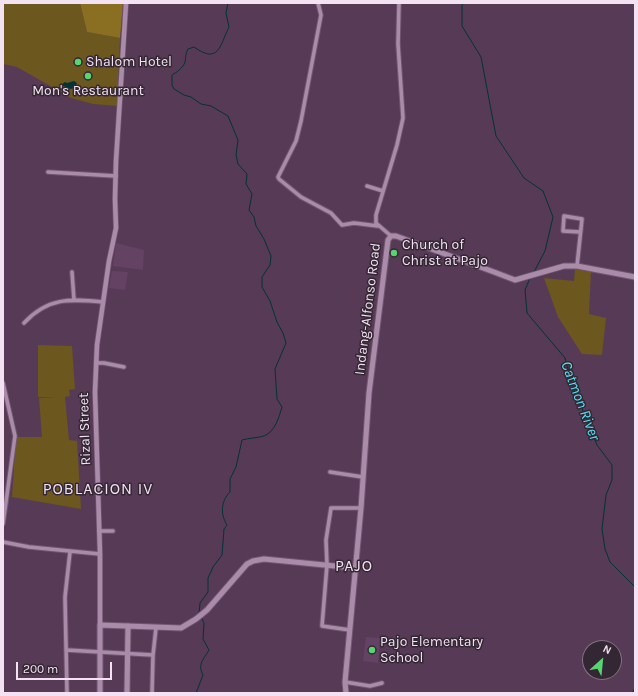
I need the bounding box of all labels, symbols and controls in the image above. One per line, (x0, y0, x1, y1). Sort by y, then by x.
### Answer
place label: Shalom Hotel (86, 54, 172, 70)
marker: Shalom Hotel (73, 57, 83, 67)
marker: Mon's Restaurant (83, 71, 93, 81)
place label: Mon's Restaurant (32, 83, 144, 99)
place label: Church of Christ at Pajo (402, 237, 488, 270)
street label: Indang-Alfonso Road (352, 242, 384, 376)
marker: Church of Christ at Pajo (389, 248, 399, 258)
water label: Catmon River (557, 359, 603, 443)
street label: Rizal Street (75, 392, 95, 466)
district label: POBLACION IV (43, 479, 153, 499)
district label: PAJO (335, 556, 373, 576)
place label: Pajo Elementary School (380, 634, 483, 666)
north arrow (582, 640, 622, 680)
text: N (601, 642, 614, 657)
marker: Pajo Elementary School (367, 645, 377, 655)
scale bar (18, 654, 114, 680)
text: 200 m (23, 662, 58, 676)

